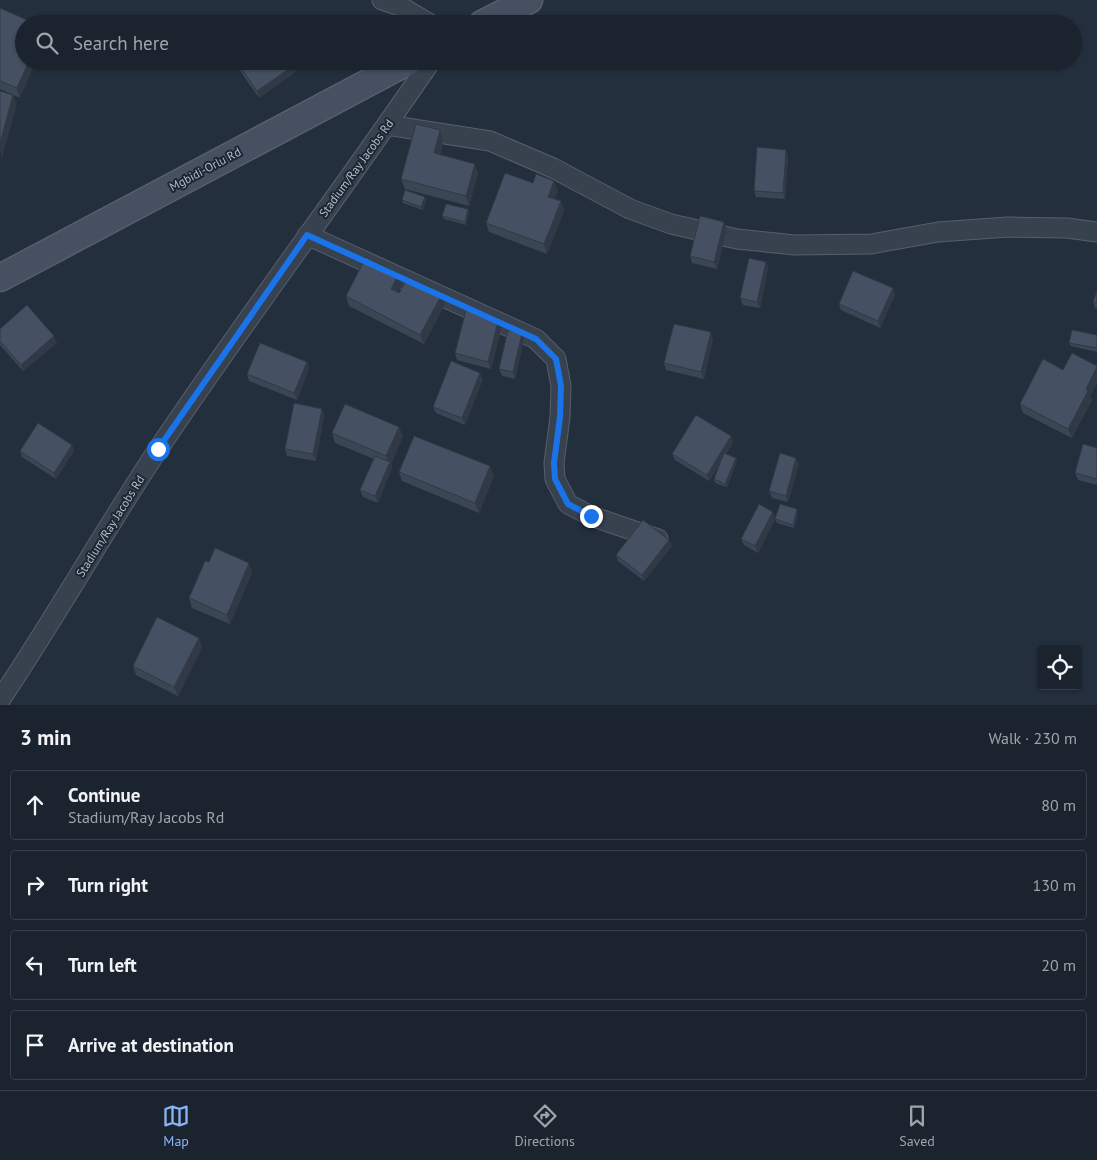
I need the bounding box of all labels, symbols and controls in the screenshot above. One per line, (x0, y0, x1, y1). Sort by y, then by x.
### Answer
search box (15, 15, 1082, 70)
icon: search (33, 29, 61, 57)
text: Search here (73, 31, 169, 55)
street label: Stadium/Ray Jacobs Rd (315, 116, 397, 220)
street label: Mgbidi-Orlu Rd (167, 144, 243, 194)
route start (147, 438, 170, 461)
street label: Stadium/Ray Jacobs Rd (73, 472, 147, 580)
route end (580, 505, 603, 528)
map controls (1037, 645, 1082, 690)
button: locate (1037, 645, 1082, 690)
text: 3 min (20, 724, 71, 751)
text: Walk · 230 m (988, 728, 1077, 748)
text: Continue (68, 783, 140, 807)
icon: ahead (21, 791, 49, 819)
text: 80 m (1041, 795, 1076, 815)
text: Stadium/Ray Jacobs Rd (68, 807, 224, 827)
icon: right (21, 871, 49, 899)
text: Turn right (68, 873, 148, 897)
text: 130 m (1033, 875, 1076, 895)
icon: left (21, 951, 49, 979)
text: Turn left (68, 953, 137, 977)
text: 20 m (1041, 955, 1076, 975)
icon: arrive (21, 1031, 49, 1059)
text: Arrive at destination (68, 1033, 234, 1057)
tab: Map (162, 1102, 190, 1150)
tab: Directions (514, 1102, 575, 1150)
tab: Saved (899, 1102, 935, 1150)

